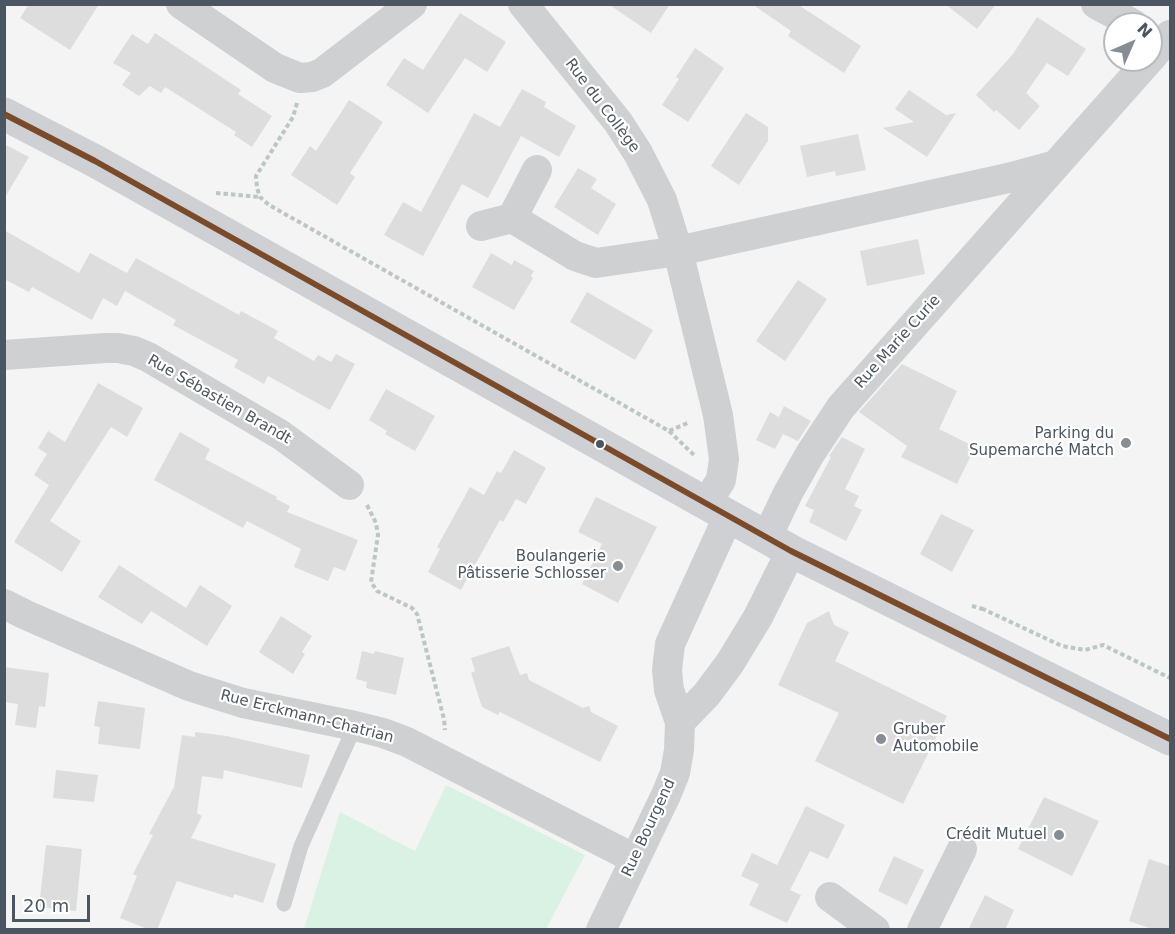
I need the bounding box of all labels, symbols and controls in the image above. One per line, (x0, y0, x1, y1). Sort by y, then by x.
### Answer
north arrow (1103, 12, 1163, 72)
text: N (1133, 19, 1156, 42)
street label: Rue du Collège (561, 55, 643, 157)
street label: Rue Marie Curie (851, 292, 945, 392)
street label: Rue Sébastien Brandt (144, 352, 294, 448)
place label: Parking du Supemarché Match (969, 425, 1114, 460)
marker: Parking du Supemarché Match (1119, 436, 1133, 450)
unlabelled marker (594, 438, 606, 450)
place label: Boulangerie Pâtisserie Schlosser (458, 548, 606, 583)
marker: Boulangerie Pâtisserie Schlosser (611, 559, 625, 573)
street label: Rue Erckmann-Chatrian (219, 687, 395, 747)
place label: Gruber Automobile (893, 721, 979, 756)
marker: Gruber Automobile (874, 732, 888, 746)
street label: Rue Bourgend (618, 776, 680, 880)
place label: Crédit Mutuel (946, 826, 1047, 844)
marker: Crédit Mutuel (1052, 828, 1066, 842)
scale bar (15, 883, 93, 921)
text: 20 m (23, 895, 69, 916)

